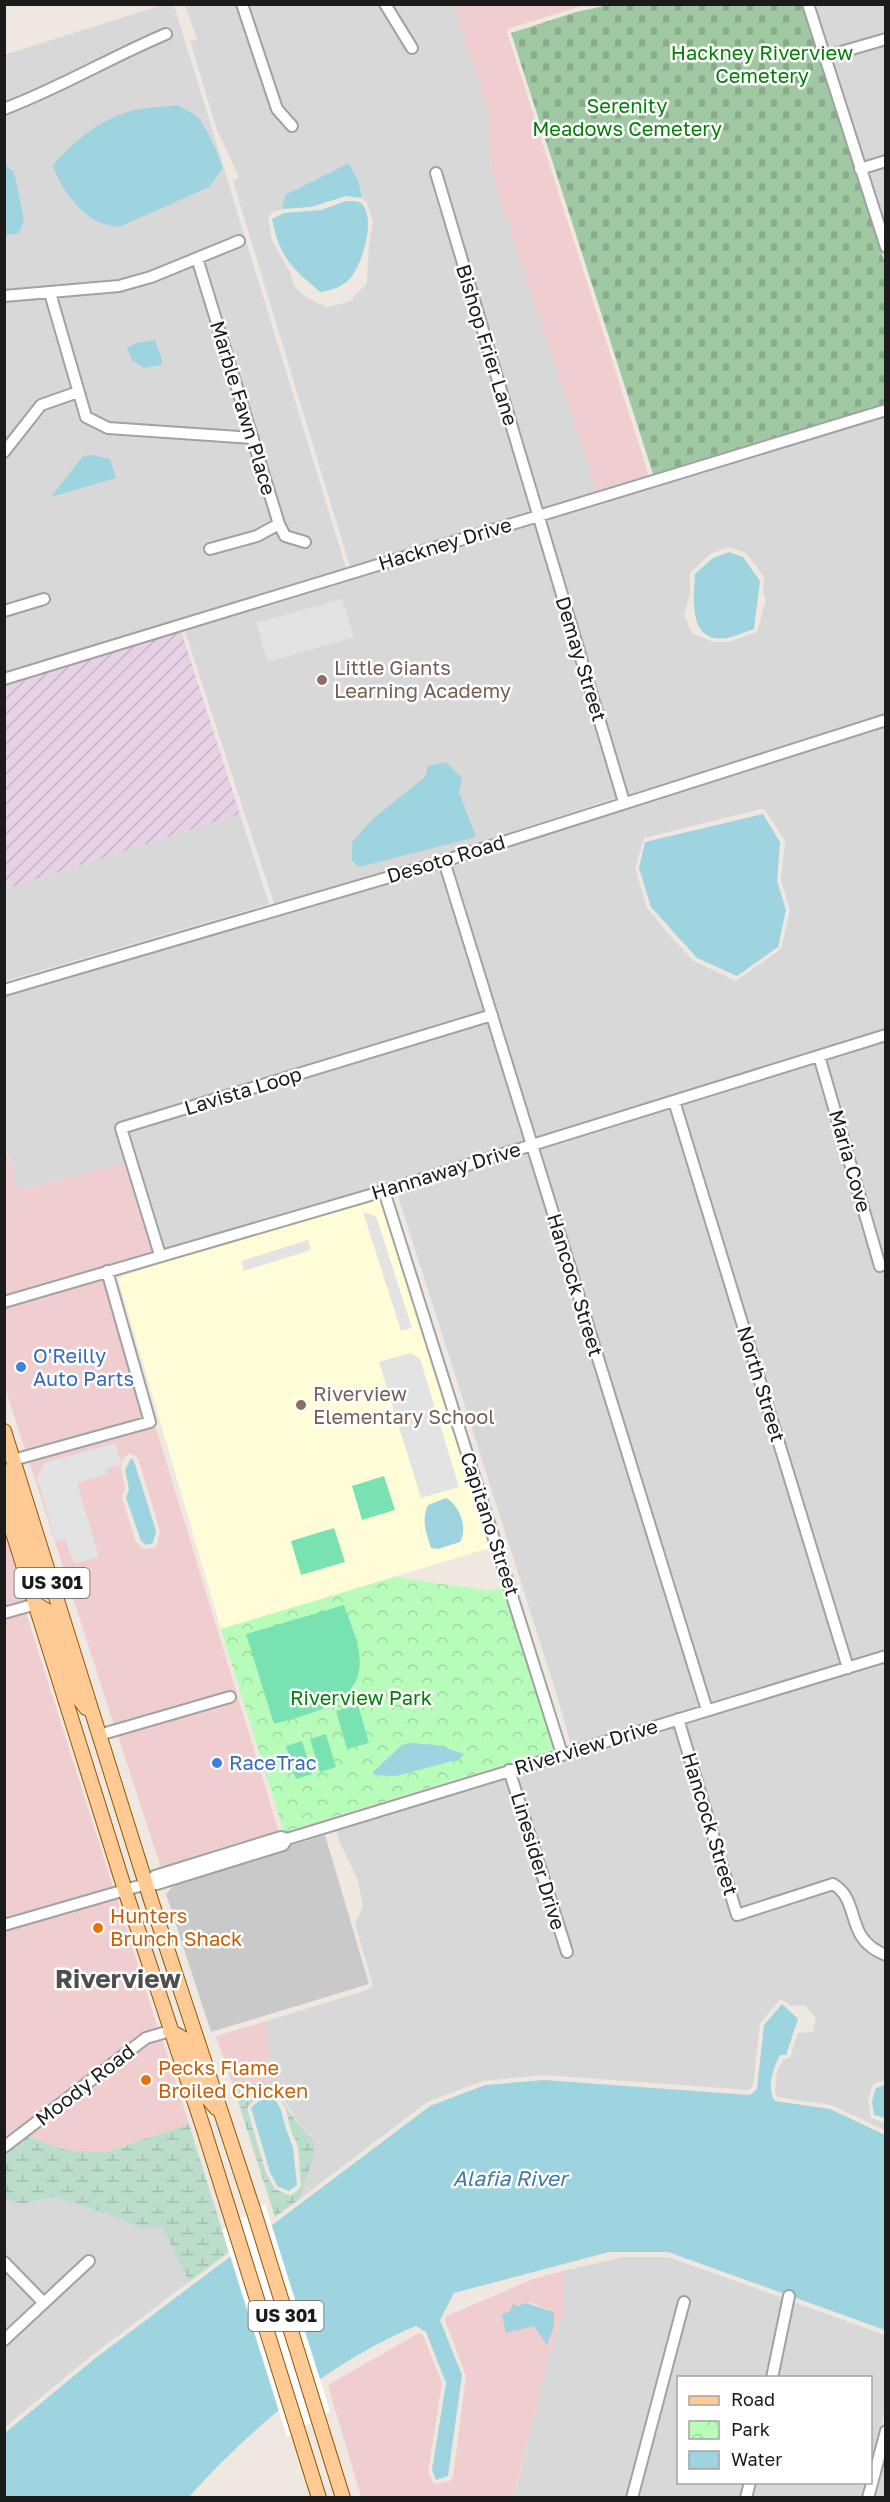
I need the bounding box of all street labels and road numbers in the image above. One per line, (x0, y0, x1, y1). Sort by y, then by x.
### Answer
street label: Bishop Frier Lane (452, 261, 524, 428)
street label: Marble Fawn Place (206, 318, 282, 498)
street label: Hackney Drive (375, 511, 514, 575)
street label: Demay Street (552, 593, 612, 724)
street label: Desoto Road (384, 829, 508, 887)
street label: Lavista Loop (181, 1061, 304, 1119)
street label: Maria Cove (825, 1107, 877, 1215)
street label: Hannaway Drive (368, 1136, 523, 1204)
street label: Hancock Street (543, 1210, 609, 1359)
street label: North Street (733, 1323, 791, 1445)
street label: Capitano Street (456, 1448, 526, 1599)
road number: US 301 (14, 1568, 90, 1598)
street label: Riverview Drive (511, 1713, 660, 1779)
street label: Hancock Street (678, 1749, 744, 1898)
street label: Linesider Drive (507, 1789, 571, 1933)
street label: Moody Road (30, 2038, 139, 2130)
road number: US 301 (248, 2301, 324, 2331)

